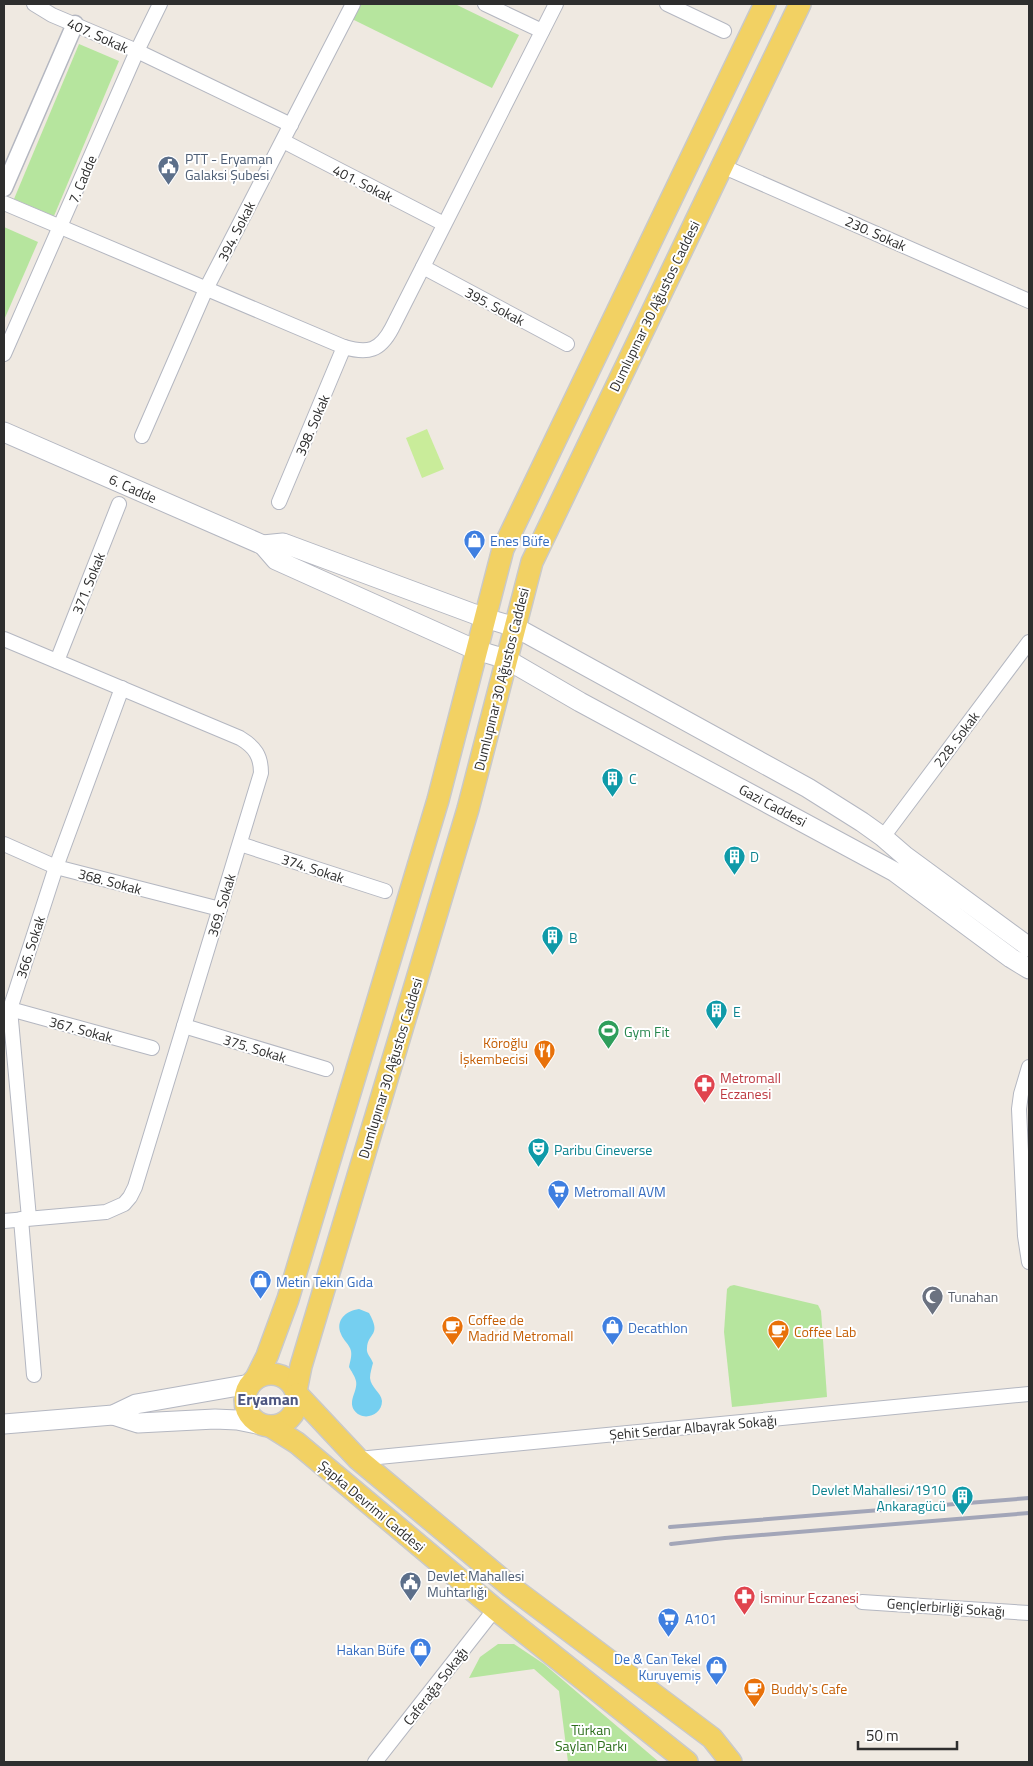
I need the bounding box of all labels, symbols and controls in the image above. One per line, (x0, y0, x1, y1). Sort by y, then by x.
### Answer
street label: 407. Sokak (64, 12, 132, 58)
place label: PTT - Eryaman Galaksi Şubesi (185, 148, 273, 185)
street label: 7. Cadde (62, 152, 102, 206)
public building icon: PTT - Eryaman Galaksi Şubesi (157, 154, 181, 185)
street label: 401. Sokak (329, 159, 397, 207)
street label: 394. Sokak (212, 197, 260, 265)
street label: 230. Sokak (842, 210, 910, 256)
street label: Dumlupınar 30 Ağustos Caddesi (603, 217, 705, 395)
street label: 395. Sokak (461, 281, 529, 331)
street label: 398. Sokak (290, 391, 334, 459)
street label: 6. Cadde (106, 468, 160, 508)
shop icon: Enes Büfe (462, 528, 486, 559)
place label: Enes Büfe (490, 530, 550, 551)
street label: 371. Sokak (66, 549, 110, 617)
street label: Dumlupınar 30 Ağustos Caddesi (468, 585, 534, 773)
street label: 228. Sokak (928, 707, 984, 771)
building icon: C (601, 766, 625, 797)
place label: C (629, 768, 637, 789)
street label: Gazi Caddesi (735, 778, 811, 832)
building icon: D (722, 844, 746, 875)
place label: D (750, 846, 759, 867)
street label: 374. Sokak (279, 848, 347, 888)
street label: 368. Sokak (76, 862, 144, 900)
street label: 369. Sokak (201, 871, 241, 939)
street label: 366. Sokak (10, 913, 50, 981)
building icon: B (541, 925, 565, 956)
place label: B (569, 927, 578, 948)
street label: Dumlupınar 30 Ağustos Caddesi (352, 975, 428, 1161)
building icon: E (705, 999, 729, 1030)
place label: E (733, 1001, 741, 1022)
street label: 367. Sokak (47, 1010, 115, 1048)
sports icon: Gym Fit (596, 1019, 620, 1050)
place label: Gym Fit (624, 1021, 670, 1042)
street label: 375. Sokak (221, 1028, 289, 1068)
place label: Köroğlu İşkembecisi (460, 1032, 528, 1069)
restaurant icon: Köroğlu İşkembecisi (532, 1038, 556, 1069)
place label: Metromall Eczanesi (720, 1067, 781, 1104)
pharmacy icon: Metromall Eczanesi (692, 1073, 716, 1104)
theatre icon: Paribu Cineverse (526, 1137, 550, 1168)
place label: Paribu Cineverse (554, 1139, 652, 1160)
supermarket icon: Metromall AVM (546, 1179, 570, 1210)
place label: Metromall AVM (574, 1181, 666, 1202)
shop icon: Metin Tekin Gıda (248, 1269, 272, 1300)
place label: Metin Tekin Gıda (276, 1271, 373, 1292)
mosque icon: Tunahan (920, 1284, 944, 1315)
place label: Tunahan (948, 1286, 998, 1307)
place label: Coffee de Madrid Metromall (468, 1309, 574, 1346)
cafe icon: Coffee de Madrid Metromall (440, 1315, 464, 1346)
shop icon: Decathlon (600, 1315, 624, 1346)
place label: Decathlon (628, 1317, 688, 1338)
cafe icon: Coffee Lab (766, 1319, 790, 1350)
place label: Coffee Lab (794, 1321, 856, 1342)
district label: Eryaman (237, 1387, 299, 1411)
street label: Şehit Serdar Albayrak Sokağı (608, 1409, 778, 1445)
street label: Şapka Devrimi Caddesi (314, 1455, 430, 1557)
place label: Devlet Mahallesi/1910 Ankaragücü (811, 1479, 946, 1516)
building icon: Devlet Mahallesi/1910 Ankaragücü (950, 1485, 974, 1516)
place label: Devlet Mahallesi Muhtarlığı (427, 1565, 524, 1602)
public building icon: Devlet Mahallesi Muhtarlığı (399, 1571, 423, 1602)
pharmacy icon: İsminur Eczanesi (732, 1585, 756, 1616)
place label: İsminur Eczanesi (760, 1587, 859, 1608)
street label: Gençlerbirliği Sokağı (886, 1592, 1006, 1622)
supermarket icon: A101 (657, 1606, 681, 1637)
place label: A101 (685, 1608, 717, 1629)
shop icon: Hakan Büfe (409, 1637, 433, 1668)
place label: Hakan Büfe (337, 1639, 405, 1660)
street label: Caferağa Sokağı (398, 1642, 472, 1730)
place label: De & Can Tekel Kuruyemiş (614, 1648, 701, 1685)
shop icon: De & Can Tekel Kuruyemiş (705, 1654, 729, 1685)
cafe icon: Buddy's Cafe (743, 1676, 767, 1707)
place label: Buddy's Cafe (771, 1678, 847, 1699)
scale bar (858, 1718, 957, 1750)
park label: Türkan Saylan Parkı (555, 1719, 627, 1756)
text: 50 m (866, 1724, 899, 1747)

